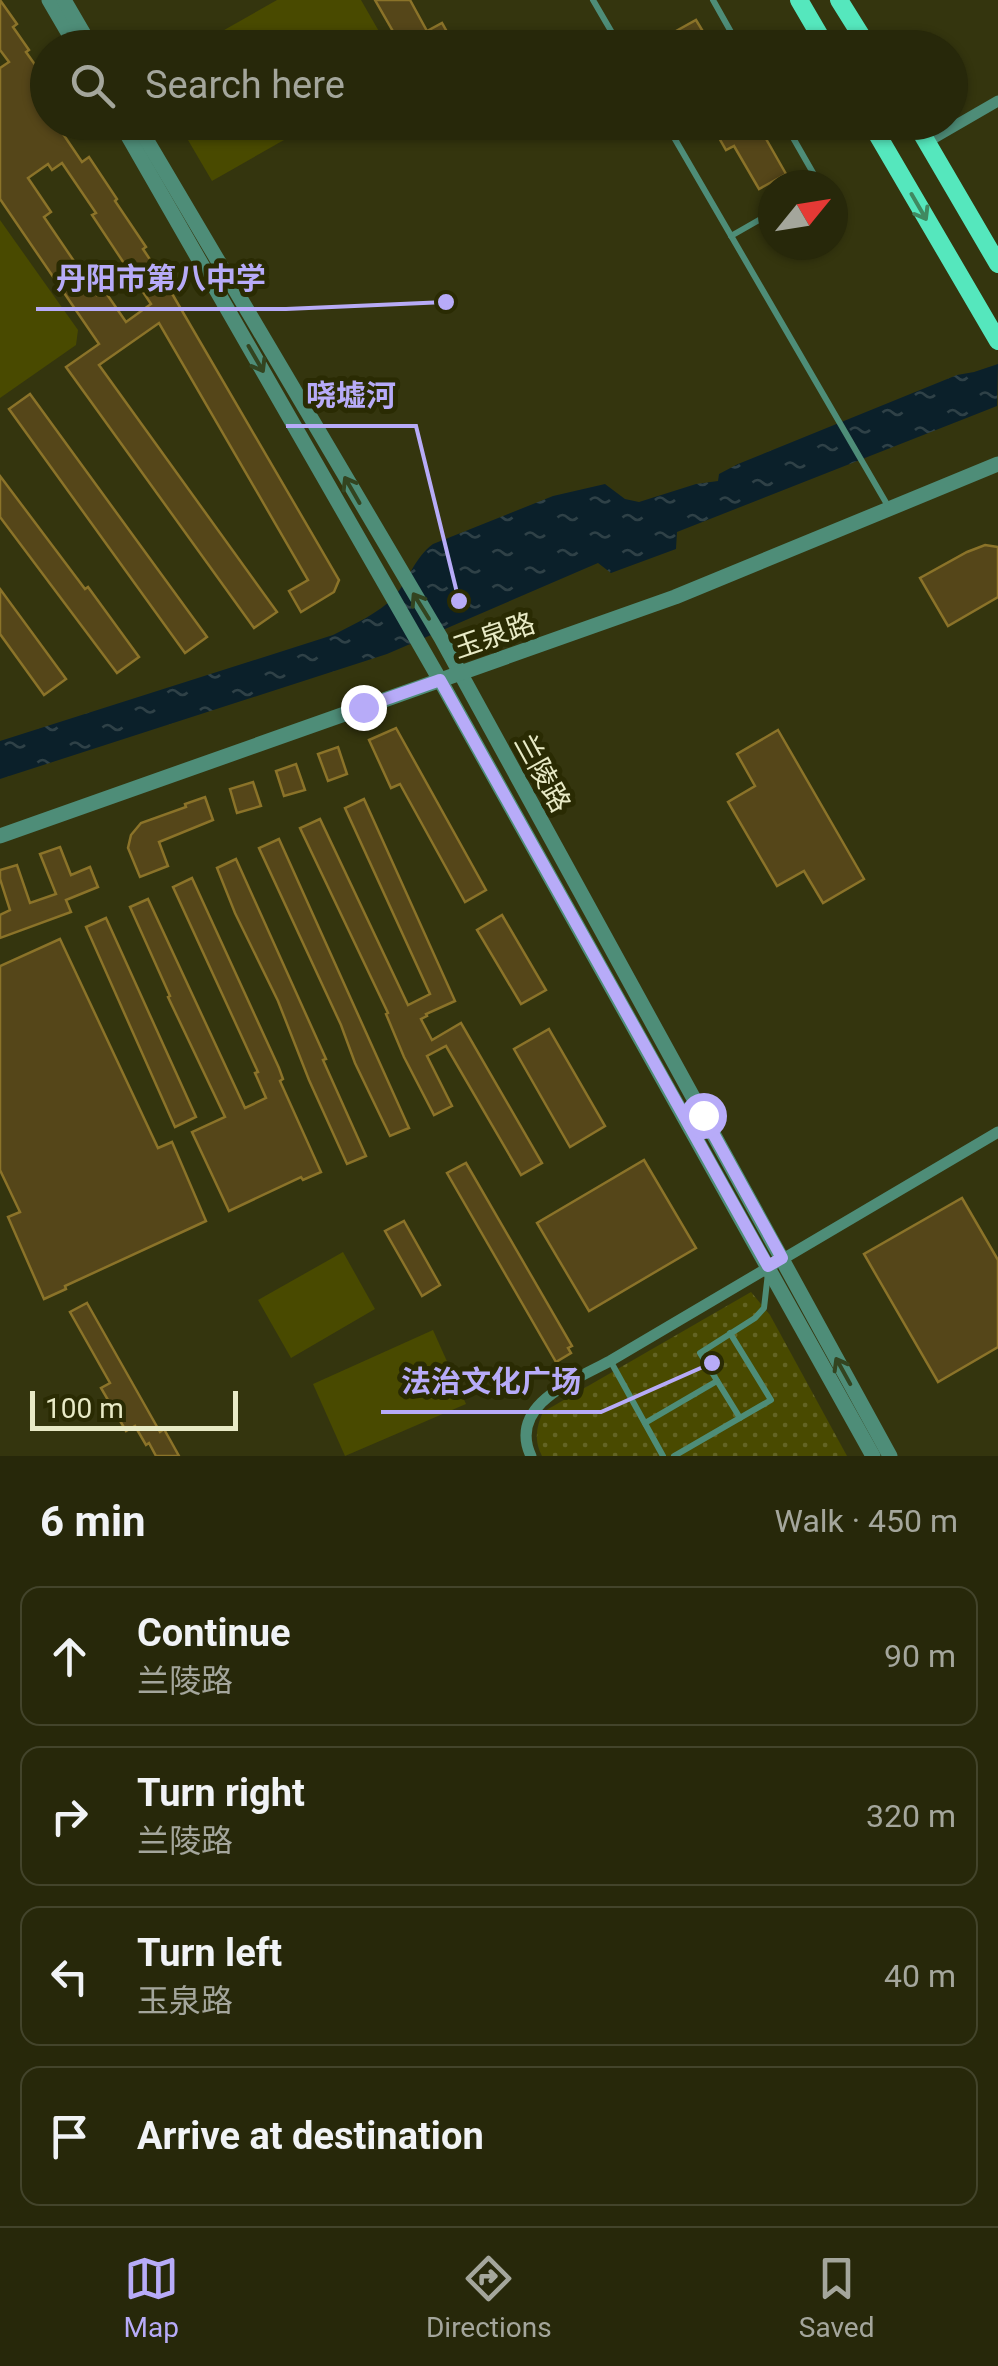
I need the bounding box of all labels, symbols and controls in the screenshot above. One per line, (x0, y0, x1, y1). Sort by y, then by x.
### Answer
search box (30, 30, 968, 140)
icon: search (65, 58, 120, 113)
text: Search here (145, 63, 345, 107)
north arrow (758, 170, 848, 260)
one-way arrow (909, 192, 929, 221)
callout: 丹阳市第八中学 (36, 249, 286, 309)
text: 丹阳市第八中学 (56, 261, 266, 296)
one-way arrow (246, 344, 266, 373)
callout: 哓墟河 (286, 366, 416, 426)
text: 哓墟河 (306, 378, 396, 413)
one-way arrow (342, 476, 362, 504)
one-way arrow (411, 592, 431, 621)
street label: 玉泉路 (449, 606, 539, 665)
route end (341, 685, 387, 731)
street label: 兰陵路 (508, 729, 577, 818)
route start (681, 1093, 727, 1139)
callout: 法治文化广场 (381, 1352, 601, 1412)
one-way arrow (833, 1356, 853, 1386)
text: 法治文化广场 (401, 1364, 581, 1399)
scale bar (30, 1386, 238, 1430)
text: 100 m (45, 1392, 124, 1425)
text: 6 min (40, 1497, 146, 1546)
text: Walk · 450 m (775, 1502, 958, 1540)
text: Continue (137, 1611, 291, 1655)
icon: ahead (42, 1629, 97, 1684)
text: 90 m (884, 1637, 956, 1675)
text: 兰陵路 (137, 1662, 233, 1700)
text: Turn right (137, 1771, 305, 1815)
icon: right (42, 1789, 97, 1844)
text: 320 m (866, 1797, 956, 1835)
text: 兰陵路 (137, 1822, 233, 1860)
text: Turn left (137, 1931, 282, 1975)
icon: left (42, 1949, 97, 2004)
text: 40 m (884, 1957, 956, 1995)
text: 玉泉路 (137, 1982, 233, 2020)
icon: arrive (42, 2109, 97, 2164)
text: Arrive at destination (137, 2114, 484, 2158)
tab: Map (124, 2251, 179, 2344)
tab: Directions (426, 2251, 552, 2344)
tab: Saved (799, 2251, 874, 2344)

